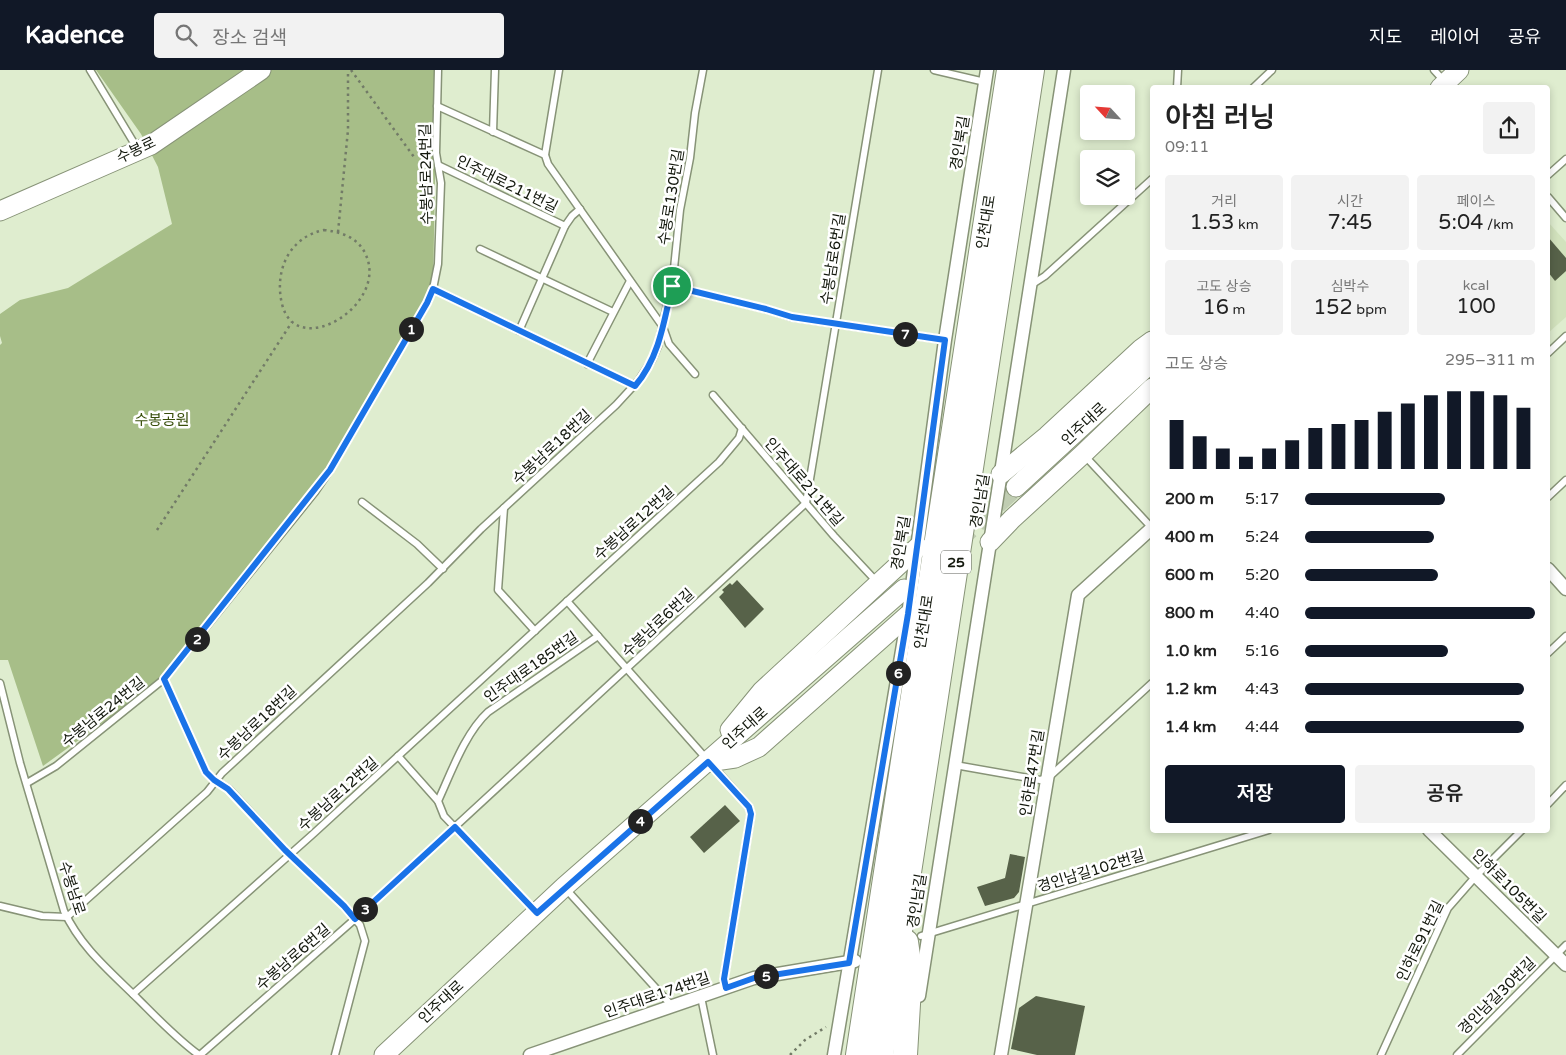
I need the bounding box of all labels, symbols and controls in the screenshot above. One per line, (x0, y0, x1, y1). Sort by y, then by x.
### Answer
search box (154, 13, 504, 58)
text: Kadence (25, 21, 124, 50)
icon: search (172, 21, 200, 49)
text: 지도 (1369, 26, 1402, 48)
text: 레이어 (1430, 26, 1480, 48)
text: 공유 (1508, 26, 1541, 48)
text: 장소 검색 (212, 27, 287, 49)
north arrow (1080, 85, 1135, 140)
map controls (1080, 85, 1135, 205)
text: 아침 러닝 (1165, 101, 1275, 135)
button: share (1483, 102, 1535, 154)
street label: 경인북길 (947, 114, 973, 172)
street label: 수봉남로24번길 (416, 123, 436, 225)
street label: 수봉로 (113, 133, 159, 167)
text: 09:11 (1165, 137, 1209, 157)
street label: 수봉로130번길 (655, 148, 687, 246)
button: layers (1080, 150, 1135, 205)
street label: 인주대로211번길 (453, 152, 561, 216)
street label: 인천대로 (973, 193, 999, 251)
text: 거리 (1211, 193, 1237, 210)
text: 시간 (1337, 193, 1363, 210)
text: 페이스 (1457, 193, 1495, 210)
text: 1.53 (1189, 210, 1234, 235)
text: 7:45 (1327, 210, 1373, 235)
text: 5:04 (1438, 210, 1483, 235)
street label: 수봉남로6번길 (817, 212, 849, 306)
text: km (1234, 216, 1259, 233)
text: /km (1483, 216, 1514, 233)
pin (651, 265, 693, 307)
icon: arrive (658, 272, 686, 300)
text: kcal (1463, 277, 1489, 294)
text: 고도 상승 (1196, 278, 1252, 295)
text: 심박수 (1331, 278, 1369, 295)
text: 100 (1456, 294, 1496, 319)
text: 16 (1203, 295, 1229, 320)
text: 152 (1313, 295, 1353, 320)
text: m (1229, 301, 1245, 318)
text: bpm (1353, 301, 1387, 318)
pin: 1 (398, 316, 424, 342)
text: 1 (407, 321, 416, 338)
pin: 7 (892, 322, 918, 346)
text: 7 (901, 326, 910, 343)
text: 295–311 m (1445, 350, 1535, 370)
text: 고도 상승 (1165, 354, 1228, 374)
street label: 인주대로 (1058, 399, 1110, 449)
street label: 수봉남로18번길 (509, 406, 595, 488)
park label: 수봉공원 (134, 411, 190, 429)
street label: 인주대로211번길 (761, 434, 847, 530)
street label: 경인남길 (967, 472, 993, 530)
street label: 수봉남로12번길 (590, 482, 678, 564)
text: 200 m (1165, 489, 1214, 509)
text: 5:17 (1245, 489, 1279, 509)
street label: 경인북길 (888, 514, 914, 572)
text: 400 m (1165, 527, 1214, 547)
text: 5:24 (1245, 527, 1279, 547)
road number: 25 (941, 551, 971, 574)
text: 600 m (1165, 565, 1214, 585)
text: 5:20 (1245, 565, 1279, 585)
street label: 수봉남로6번길 (618, 585, 698, 661)
street label: 인천대로 (911, 593, 937, 651)
text: 800 m (1165, 603, 1214, 623)
text: 4:40 (1245, 603, 1279, 623)
pin: 2 (184, 626, 210, 652)
street label: 인주대로185번길 (480, 628, 582, 706)
text: 2 (193, 631, 202, 648)
text: 1.0 km (1165, 641, 1217, 661)
text: 5:16 (1245, 641, 1279, 661)
pin: 6 (886, 660, 910, 686)
text: 6 (894, 665, 903, 682)
street label: 수봉남로24번길 (58, 673, 148, 751)
text: 1.2 km (1165, 679, 1217, 699)
text: 4:43 (1245, 679, 1279, 699)
street label: 수봉남로18번길 (214, 682, 300, 764)
street label: 인주대로 (718, 703, 772, 753)
text: 1.4 km (1165, 717, 1217, 737)
text: 4:44 (1245, 717, 1279, 737)
street label: 인하로47번길 (1016, 728, 1048, 818)
street label: 수봉남로12번길 (294, 753, 382, 835)
button: 저장 (1165, 765, 1345, 823)
button: 공유 (1355, 765, 1535, 823)
pin: 4 (628, 808, 652, 834)
text: 4 (636, 813, 645, 830)
street label: 인하로105번길 (1468, 845, 1550, 927)
street label: 경인남길102번길 (1035, 846, 1147, 896)
street label: 수봉남로 (55, 859, 89, 917)
street label: 경인남길 (904, 872, 930, 930)
pin: 3 (352, 896, 378, 922)
street label: 인하로91번길 (1393, 898, 1447, 984)
text: 3 (361, 901, 370, 918)
street label: 수봉남로6번길 (252, 920, 334, 994)
street label: 경인남길30번길 (1455, 954, 1539, 1038)
pin: 5 (754, 964, 778, 988)
street label: 인주대로174번길 (602, 968, 712, 1022)
text: 5 (762, 968, 771, 985)
street label: 인주대로 (415, 977, 467, 1027)

